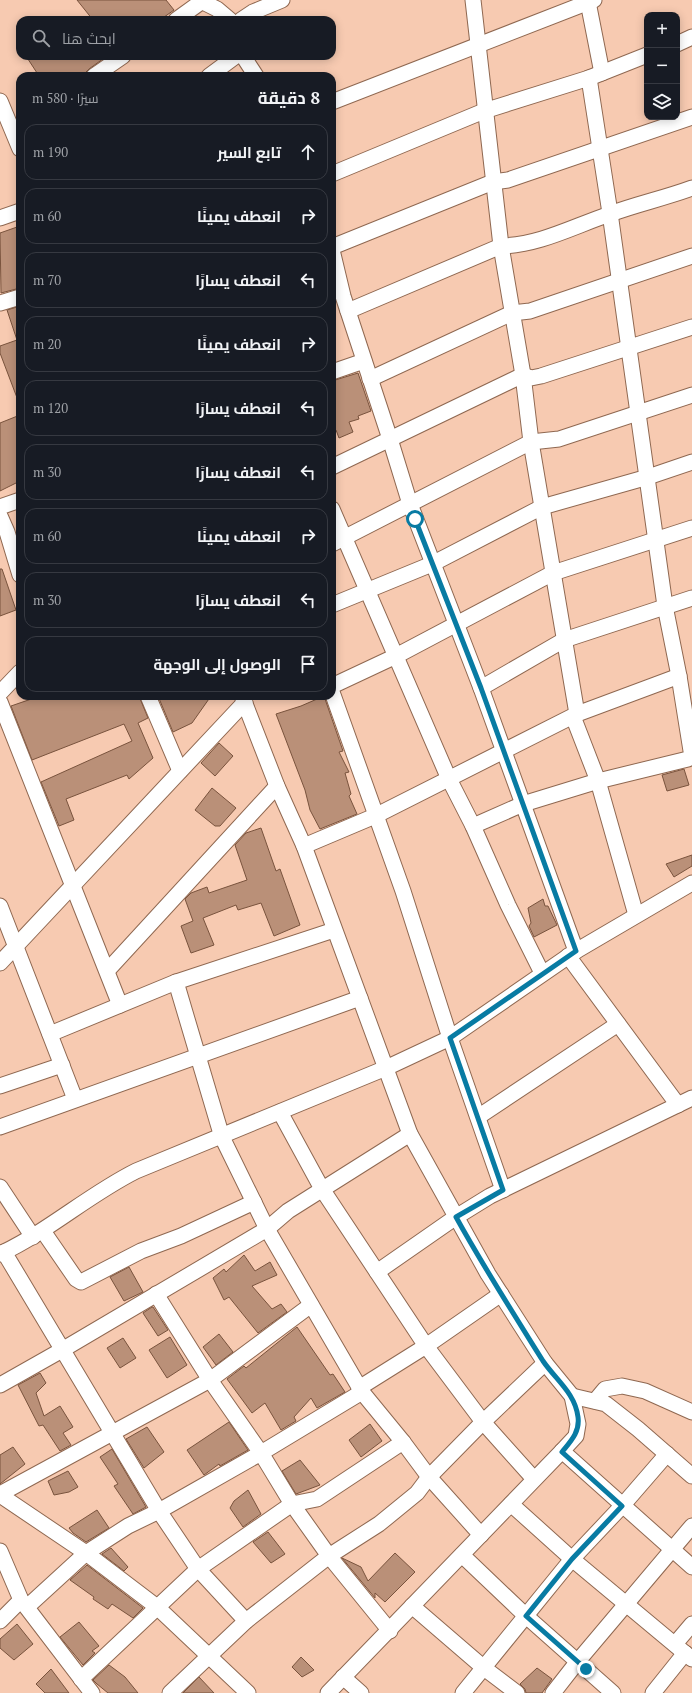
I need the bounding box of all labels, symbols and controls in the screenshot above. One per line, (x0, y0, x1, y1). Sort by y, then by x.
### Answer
map controls (644, 12, 680, 120)
button: + (644, 12, 680, 48)
search box (16, 16, 336, 60)
icon: search (30, 27, 52, 49)
text: ابحث هنا (62, 28, 116, 48)
button: − (644, 48, 680, 84)
button: layers (644, 84, 680, 120)
text: 8 دقيقة (258, 86, 320, 109)
text: سيرًا · 580 m (32, 89, 99, 107)
icon: ahead (297, 141, 319, 163)
text: تابع السير (217, 142, 281, 162)
text: 190 m (33, 143, 68, 161)
icon: right (297, 205, 319, 227)
text: انعطف يمينًا (197, 206, 281, 226)
text: 60 m (33, 207, 61, 225)
icon: left (297, 269, 319, 291)
text: انعطف يسارًا (195, 270, 281, 290)
text: 70 m (33, 271, 61, 289)
icon: right (297, 333, 319, 355)
text: انعطف يمينًا (197, 334, 281, 354)
text: 20 m (33, 335, 61, 353)
icon: left (297, 397, 319, 419)
text: انعطف يسارًا (195, 398, 281, 418)
text: 120 m (33, 399, 68, 417)
icon: left (297, 461, 319, 483)
text: انعطف يسارًا (195, 462, 281, 482)
text: 30 m (33, 463, 61, 481)
route start (406, 510, 424, 528)
icon: right (297, 525, 319, 547)
text: انعطف يمينًا (197, 526, 281, 546)
text: 60 m (33, 527, 61, 545)
icon: left (297, 589, 319, 611)
text: انعطف يسارًا (195, 590, 281, 610)
text: 30 m (33, 591, 61, 609)
icon: arrive (297, 653, 319, 675)
text: الوصول إلى الوجهة (153, 654, 281, 674)
route end (577, 1660, 595, 1678)

